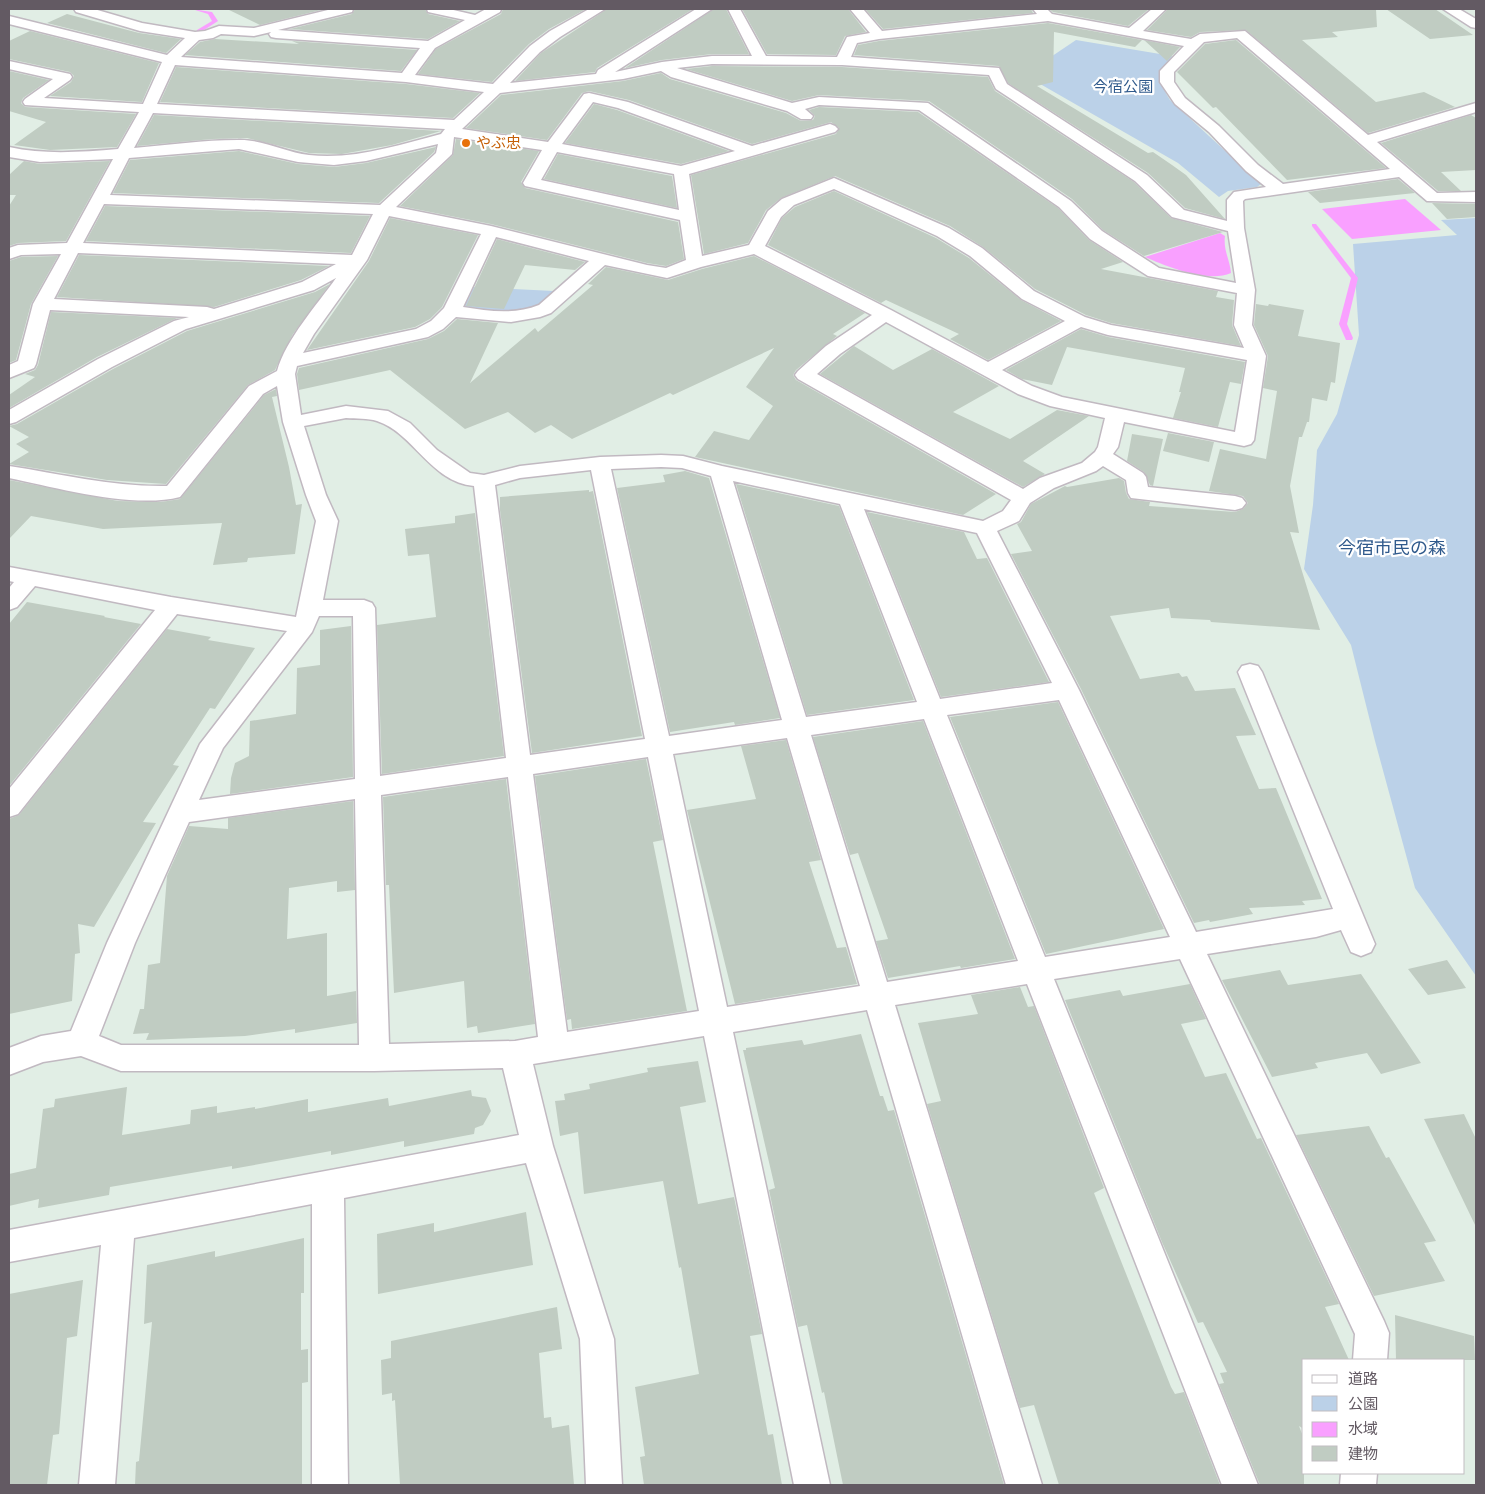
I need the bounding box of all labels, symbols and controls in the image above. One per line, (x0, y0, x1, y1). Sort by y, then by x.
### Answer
park label: 今宿公園 (1093, 77, 1153, 98)
place label: やぶ忠 (476, 133, 521, 154)
marker: やぶ忠 (460, 137, 472, 149)
park label: 今宿市民の森 (1338, 536, 1446, 561)
legend (1302, 1359, 1465, 1474)
text: 道路 (1348, 1369, 1378, 1390)
text: 公園 (1348, 1394, 1378, 1415)
text: 水域 (1348, 1419, 1378, 1440)
text: 建物 (1348, 1444, 1378, 1465)

